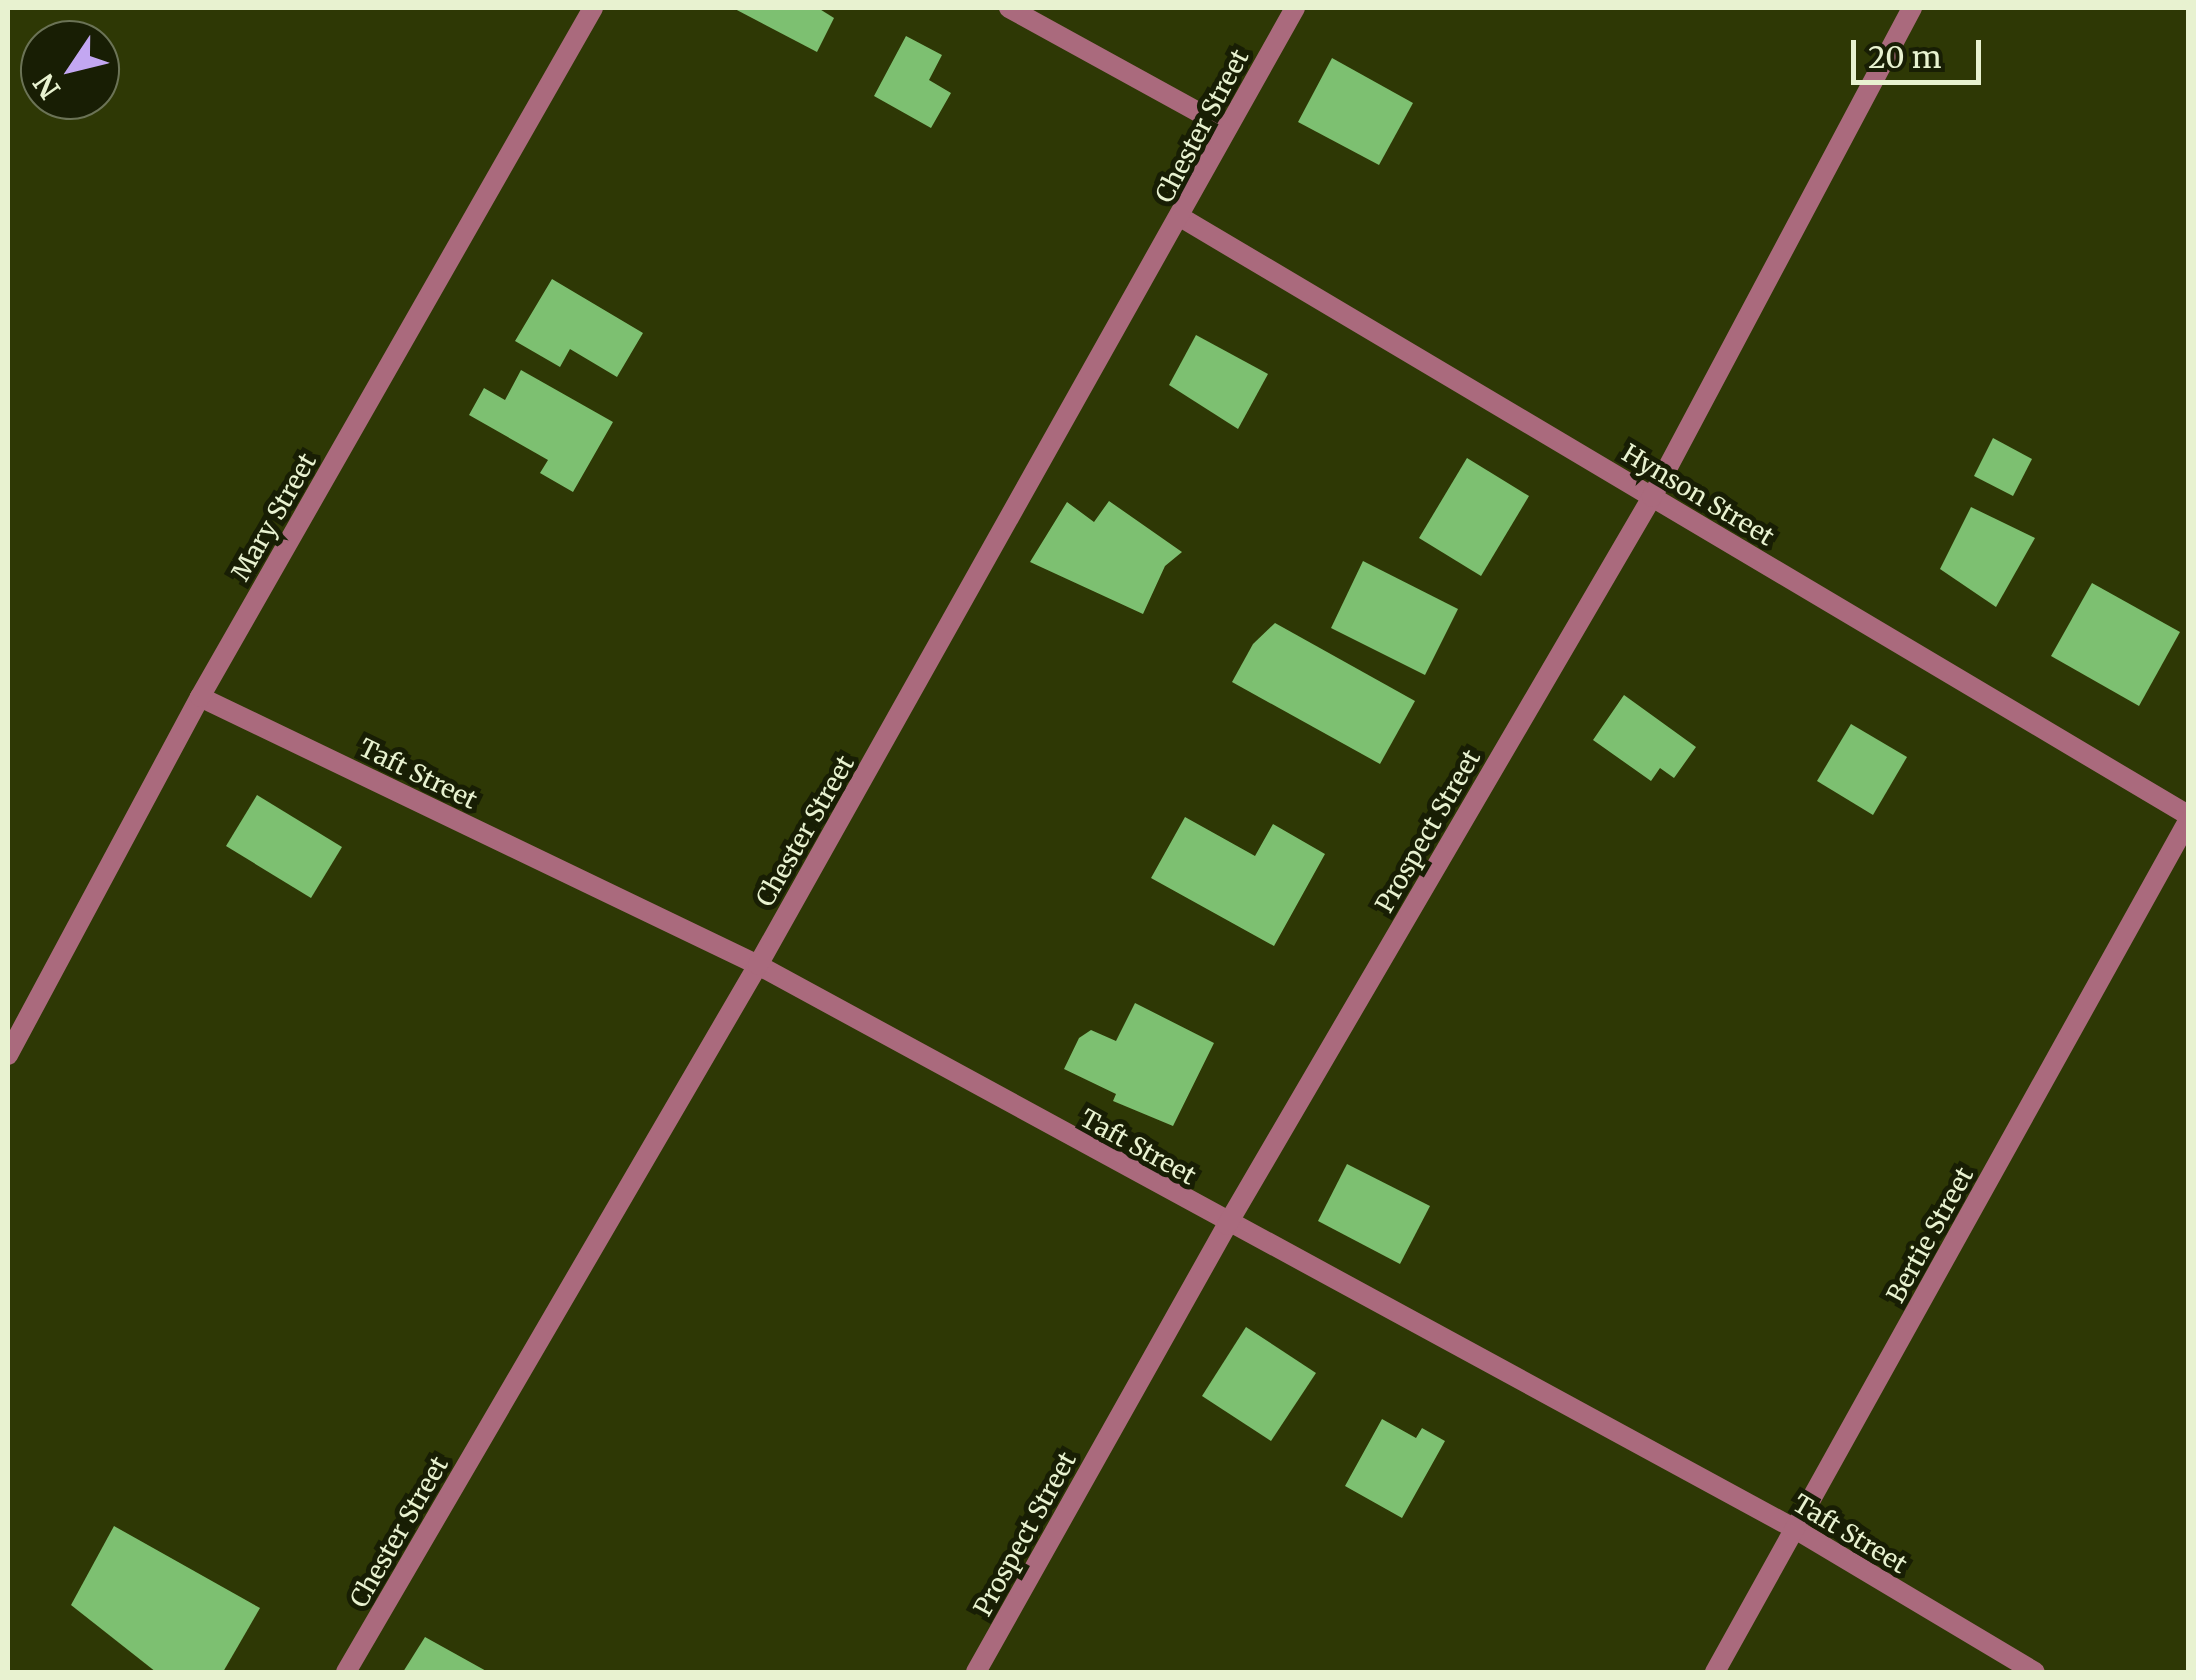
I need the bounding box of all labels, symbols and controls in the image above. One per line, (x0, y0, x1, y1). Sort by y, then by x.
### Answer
north arrow (20, 20, 120, 120)
scale bar (1856, 20, 1986, 82)
text: 20 m (1868, 38, 1941, 76)
street label: Chester Street (1149, 44, 1255, 208)
text: N (26, 67, 68, 105)
street label: Hynson Street (1617, 438, 1779, 552)
street label: Mary Street (226, 448, 322, 586)
street label: Taft Street (354, 733, 482, 815)
street label: Prospect Street (1369, 744, 1487, 918)
street label: Chester Street (750, 750, 860, 912)
street label: Taft Street (1075, 1103, 1201, 1191)
street label: Bertie Street (1880, 1162, 1980, 1308)
street label: Prospect Street (968, 1447, 1082, 1621)
street label: Chester Street (344, 1451, 454, 1613)
street label: Taft Street (1788, 1488, 1912, 1580)

